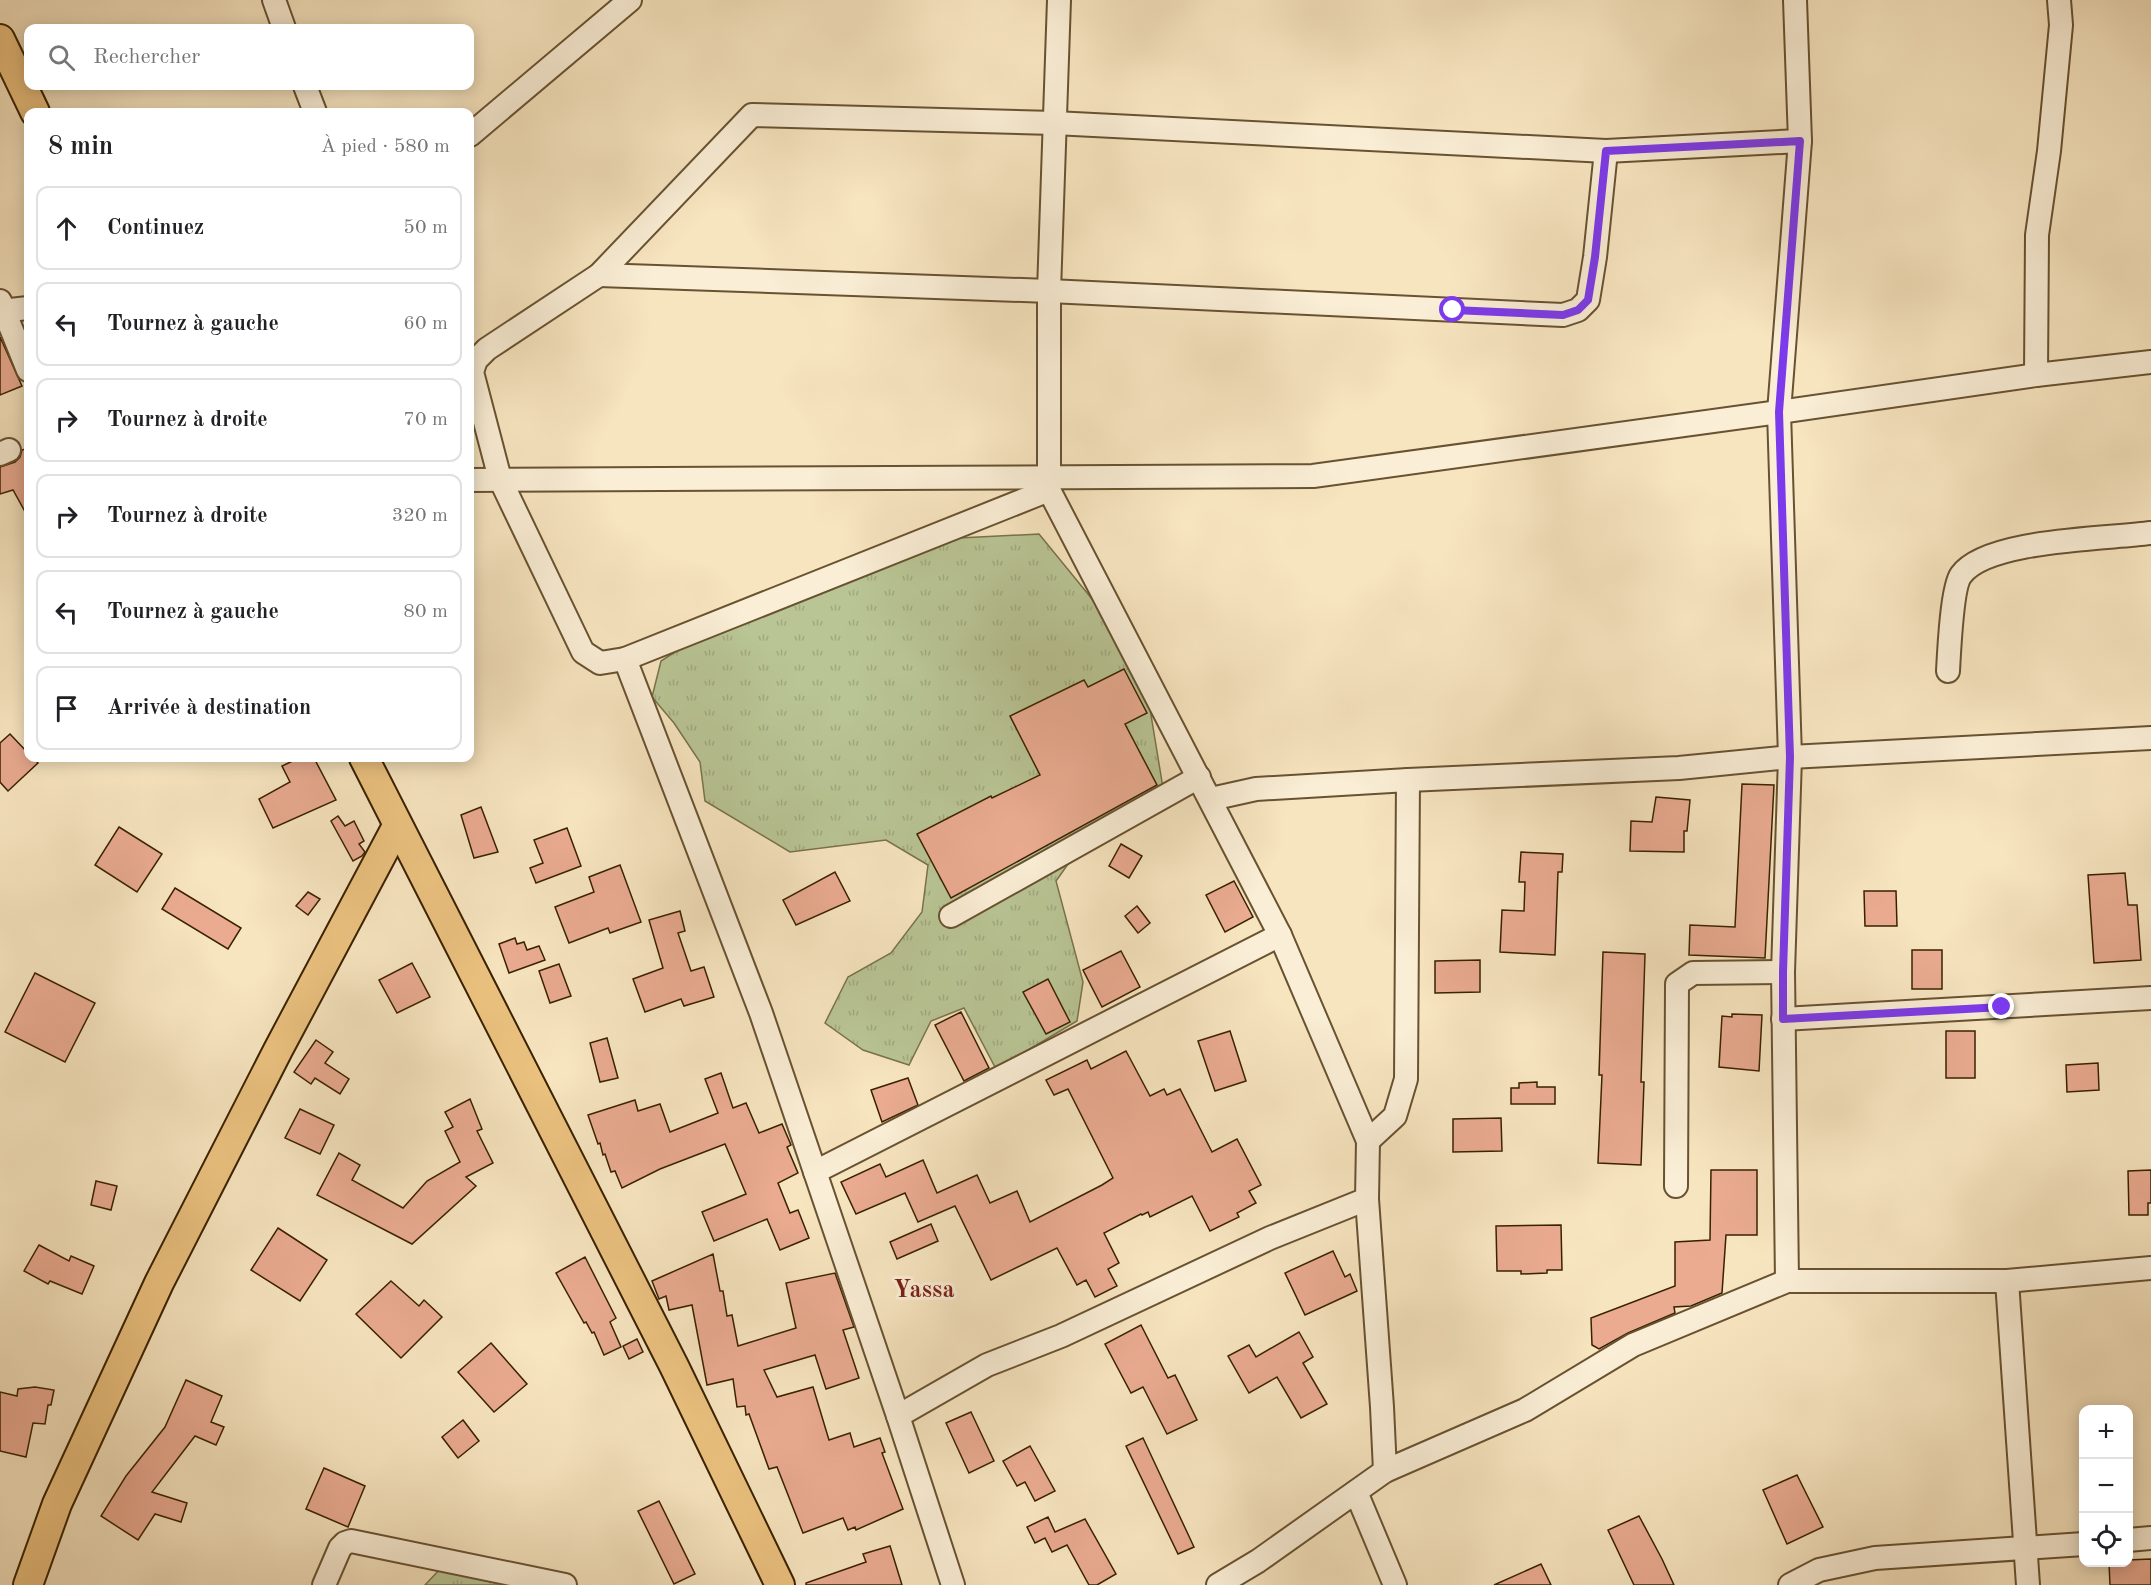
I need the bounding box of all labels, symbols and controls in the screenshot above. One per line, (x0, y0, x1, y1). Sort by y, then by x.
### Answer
search box (24, 24, 474, 90)
icon: search (45, 41, 78, 74)
text: Rechercher (93, 46, 200, 68)
text: 8 min (48, 134, 113, 160)
text: À pied · 580 m (321, 137, 450, 157)
icon: ahead (50, 212, 83, 245)
text: Continuez (107, 217, 204, 239)
text: 50 m (403, 218, 448, 238)
route start (1439, 296, 1465, 322)
icon: left (50, 308, 83, 341)
text: Tournez à gauche (107, 313, 279, 335)
text: 60 m (403, 314, 448, 334)
icon: right (50, 404, 83, 437)
text: Tournez à droite (107, 409, 268, 431)
text: 70 m (403, 410, 448, 430)
icon: right (50, 500, 83, 533)
text: Tournez à droite (107, 505, 268, 527)
text: 320 m (392, 506, 448, 526)
icon: left (50, 596, 83, 629)
text: Tournez à gauche (107, 601, 279, 623)
text: 80 m (403, 602, 448, 622)
icon: arrive (50, 692, 83, 725)
text: Arrivée à destination (107, 697, 311, 719)
route end (1988, 993, 2014, 1019)
district label: Yassa (893, 1279, 955, 1303)
map controls (2079, 1405, 2133, 1567)
button: + (2079, 1405, 2133, 1459)
button: − (2079, 1459, 2133, 1513)
button: locate (2079, 1513, 2133, 1567)

